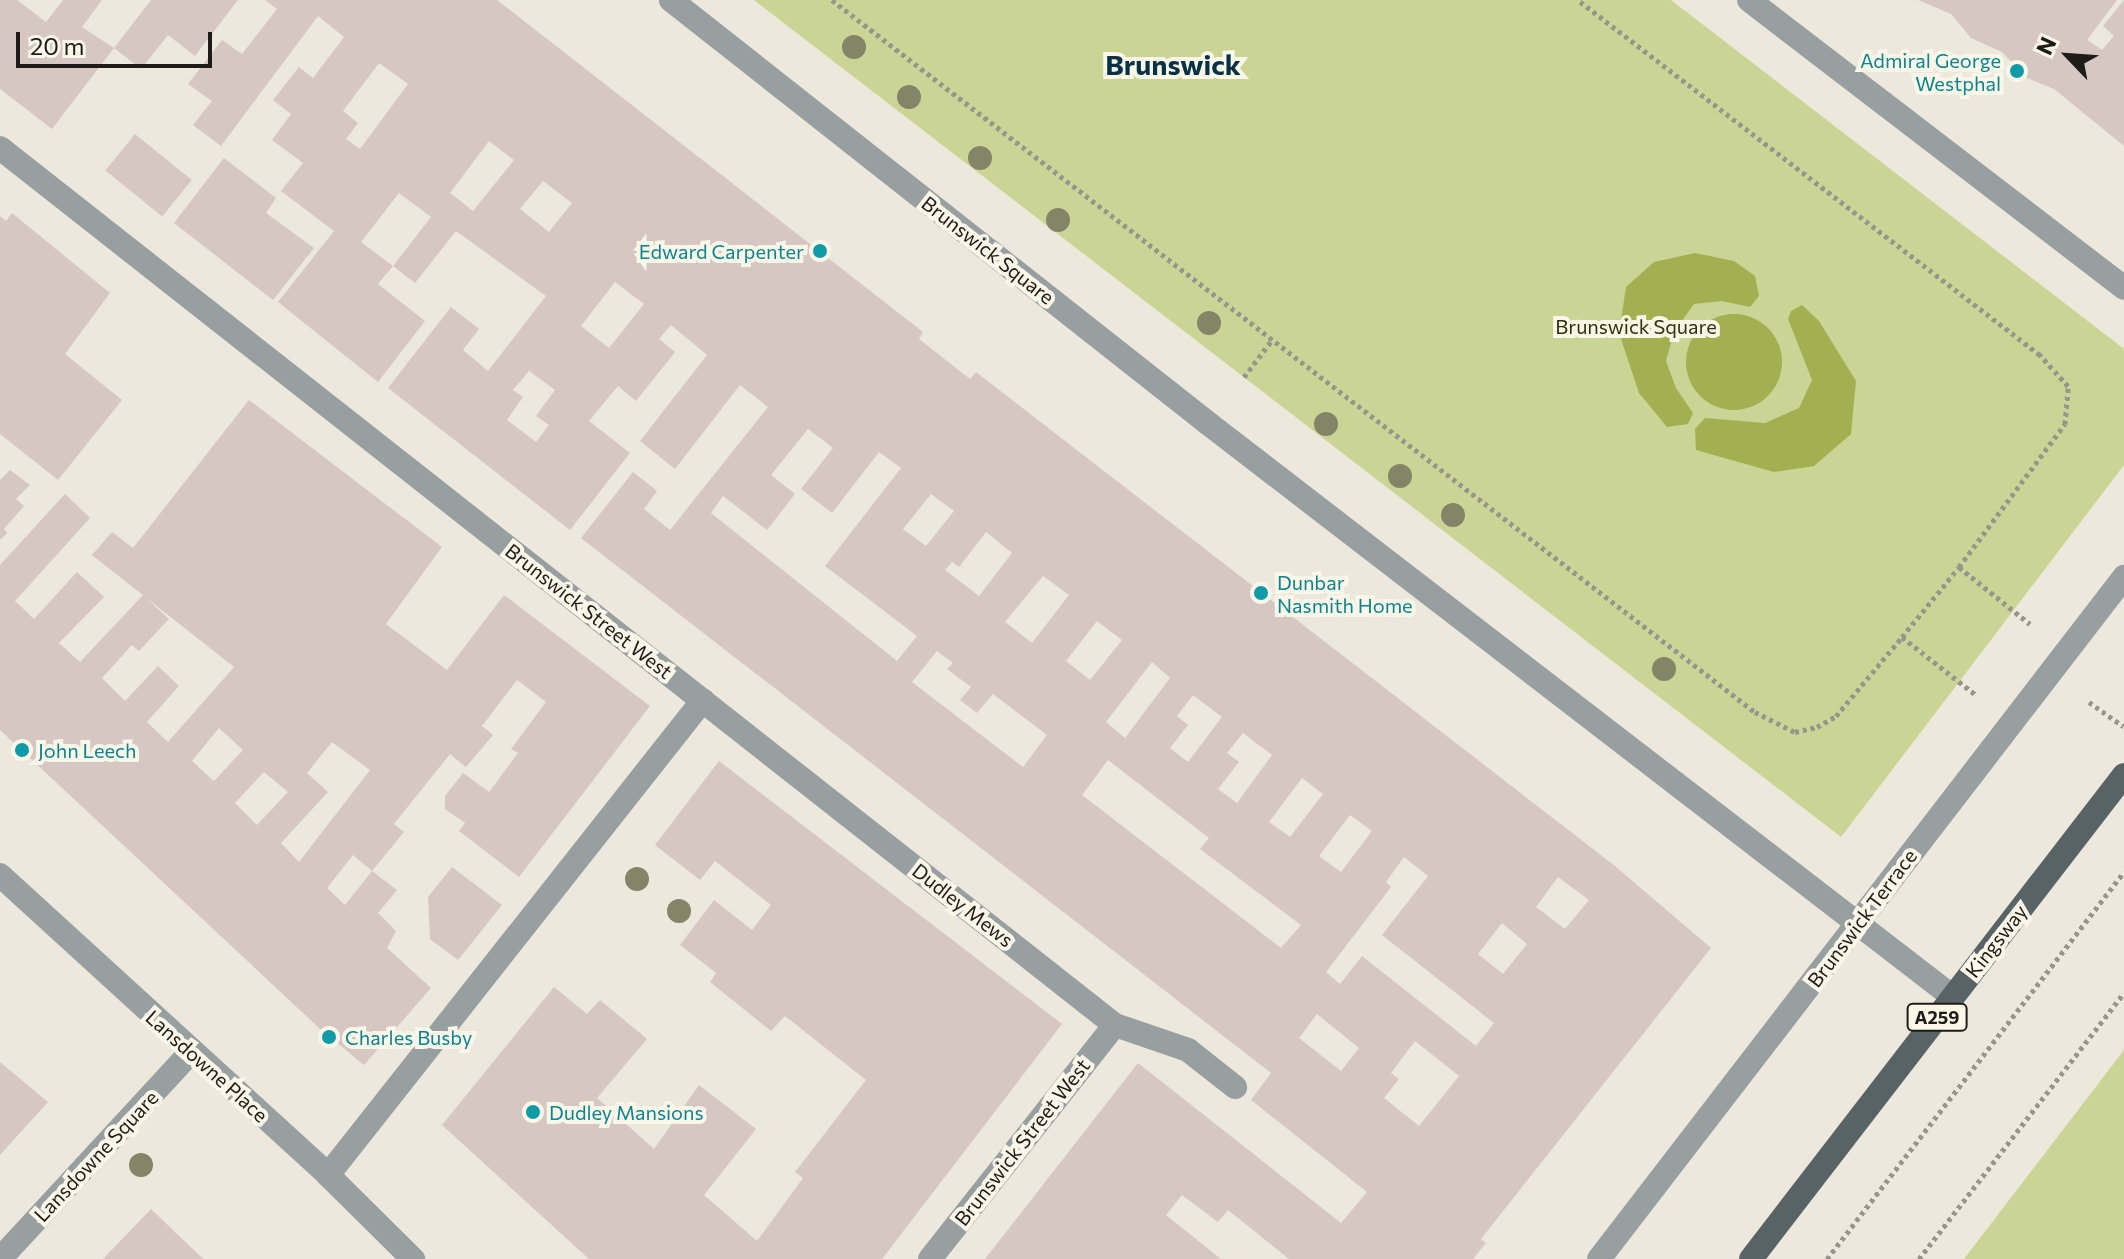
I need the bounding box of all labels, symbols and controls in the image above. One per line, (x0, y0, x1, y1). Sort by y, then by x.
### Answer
scale bar (20, 16, 216, 66)
north arrow (2028, 16, 2108, 96)
text: 20 m (30, 31, 84, 60)
text: N (2030, 32, 2062, 59)
district label: Brunswick (1105, 47, 1241, 81)
place label: Admiral George Westphal (1860, 48, 2001, 95)
marker: Admiral George Westphal (2008, 62, 2026, 80)
street label: Brunswick Square (917, 191, 1059, 309)
place label: Edward Carpenter (639, 239, 804, 263)
marker: Edward Carpenter (811, 242, 829, 260)
park label: Brunswick Square (1555, 314, 1717, 338)
street label: Brunswick Street West (501, 538, 677, 684)
place label: Dunbar Nasmith Home (1277, 570, 1413, 617)
marker: Dunbar Nasmith Home (1252, 584, 1270, 602)
place label: John Leech (38, 738, 136, 762)
marker: John Leech (13, 741, 31, 759)
street label: Brunswick Terrace (1802, 844, 1922, 992)
street label: Dudley Mews (908, 858, 1018, 952)
street label: Kingsway (1960, 900, 2032, 982)
road number: A259 (1905, 1003, 1969, 1031)
street label: Lansdowne Place (141, 1005, 273, 1127)
place label: Charles Busby (345, 1025, 472, 1049)
marker: Charles Busby (320, 1028, 338, 1046)
street label: Brunswick Street West (949, 1054, 1095, 1230)
street label: Lansdowne Square (29, 1085, 163, 1227)
place label: Dudley Mansions (549, 1100, 704, 1124)
marker: Dudley Mansions (524, 1103, 542, 1121)

